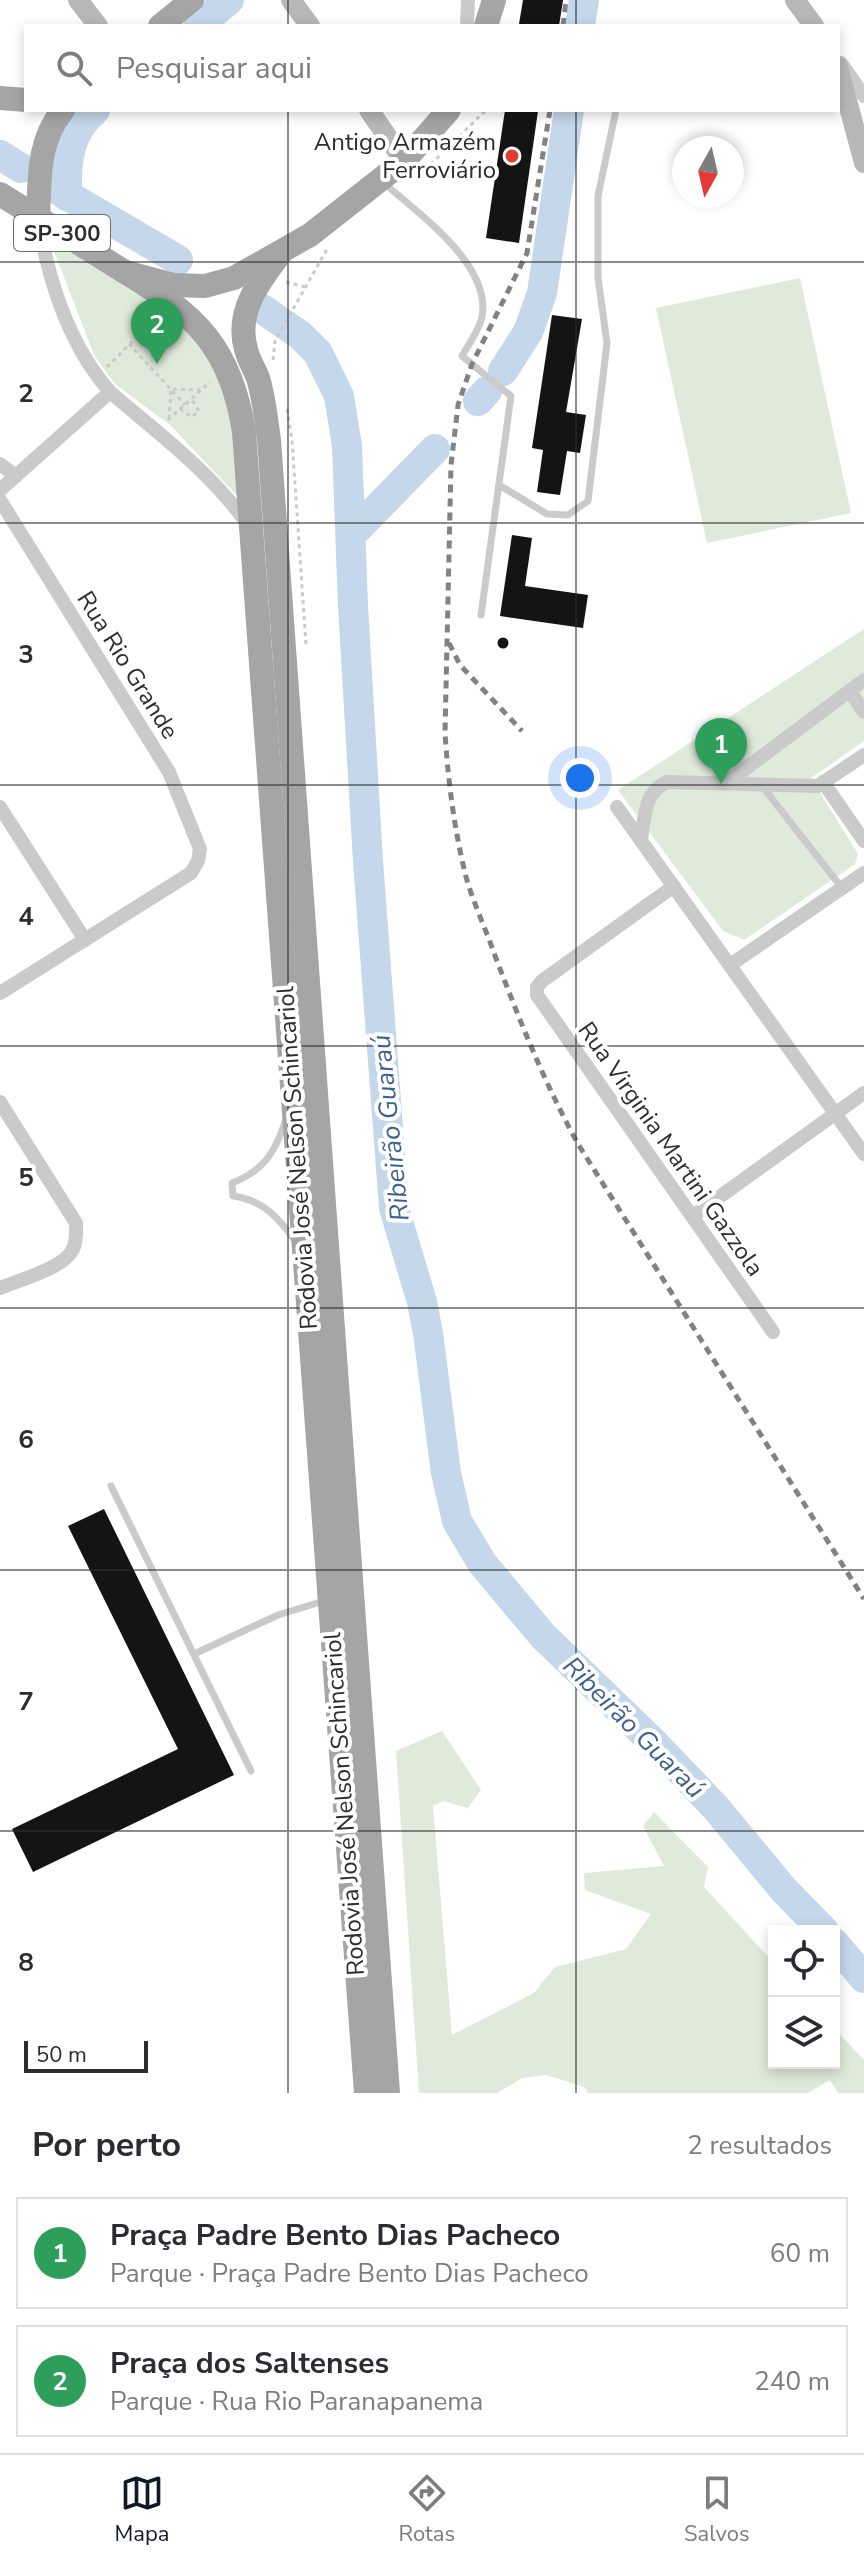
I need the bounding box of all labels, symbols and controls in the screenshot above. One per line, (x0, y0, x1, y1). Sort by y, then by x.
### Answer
search box (24, 24, 840, 112)
icon: search (52, 46, 96, 90)
text: Pesquisar aqui (116, 48, 312, 89)
place label: Antigo Armazém Ferroviário (314, 126, 496, 186)
north arrow (672, 136, 744, 208)
marker: Antigo Armazém Ferroviário (503, 147, 521, 165)
road number: SP-300 (14, 215, 110, 251)
pin: 2 (131, 298, 183, 364)
text: 2 (18, 376, 34, 411)
street label: Rua Rio Grande (70, 585, 186, 745)
text: 3 (18, 637, 34, 672)
pin: 1 (695, 718, 747, 784)
your location (560, 758, 600, 798)
text: 4 (18, 899, 34, 934)
street label: Rodovia José Nelson Schincariol (269, 985, 325, 1331)
street label: Rua Virginia Martini Gazzola (571, 1015, 771, 1283)
water label: Ribeirão Guaraú (363, 1033, 418, 1223)
text: 5 (18, 1160, 34, 1195)
text: 6 (18, 1422, 34, 1457)
street label: Rodovia José Nelson Schincariol (316, 1631, 372, 1977)
water label: Ribeirão Guaraú (555, 1649, 712, 1806)
text: 7 (18, 1684, 34, 1719)
map controls (768, 1925, 840, 2069)
button: locate (768, 1925, 840, 1997)
text: 8 (18, 1945, 34, 1980)
button: layers (768, 1997, 840, 2069)
scale bar (24, 2037, 148, 2073)
text: 50 m (36, 2040, 87, 2070)
text: Por perto (32, 2122, 181, 2168)
text: 2 resultados (687, 2128, 832, 2163)
text: Praça Padre Bento Dias Pacheco (110, 2215, 560, 2256)
text: 1 (52, 2236, 68, 2271)
text: 60 m (770, 2236, 830, 2271)
text: Parque · Praça Padre Bento Dias Pacheco (110, 2256, 589, 2291)
text: Praça dos Saltenses (110, 2343, 389, 2384)
text: 2 (52, 2364, 68, 2399)
text: 240 m (754, 2364, 830, 2399)
text: Parque · Rua Rio Paranapanema (110, 2384, 483, 2419)
tab: Mapa (115, 2471, 169, 2549)
tab: Rotas (398, 2471, 455, 2549)
tab: Salvos (684, 2471, 749, 2549)

